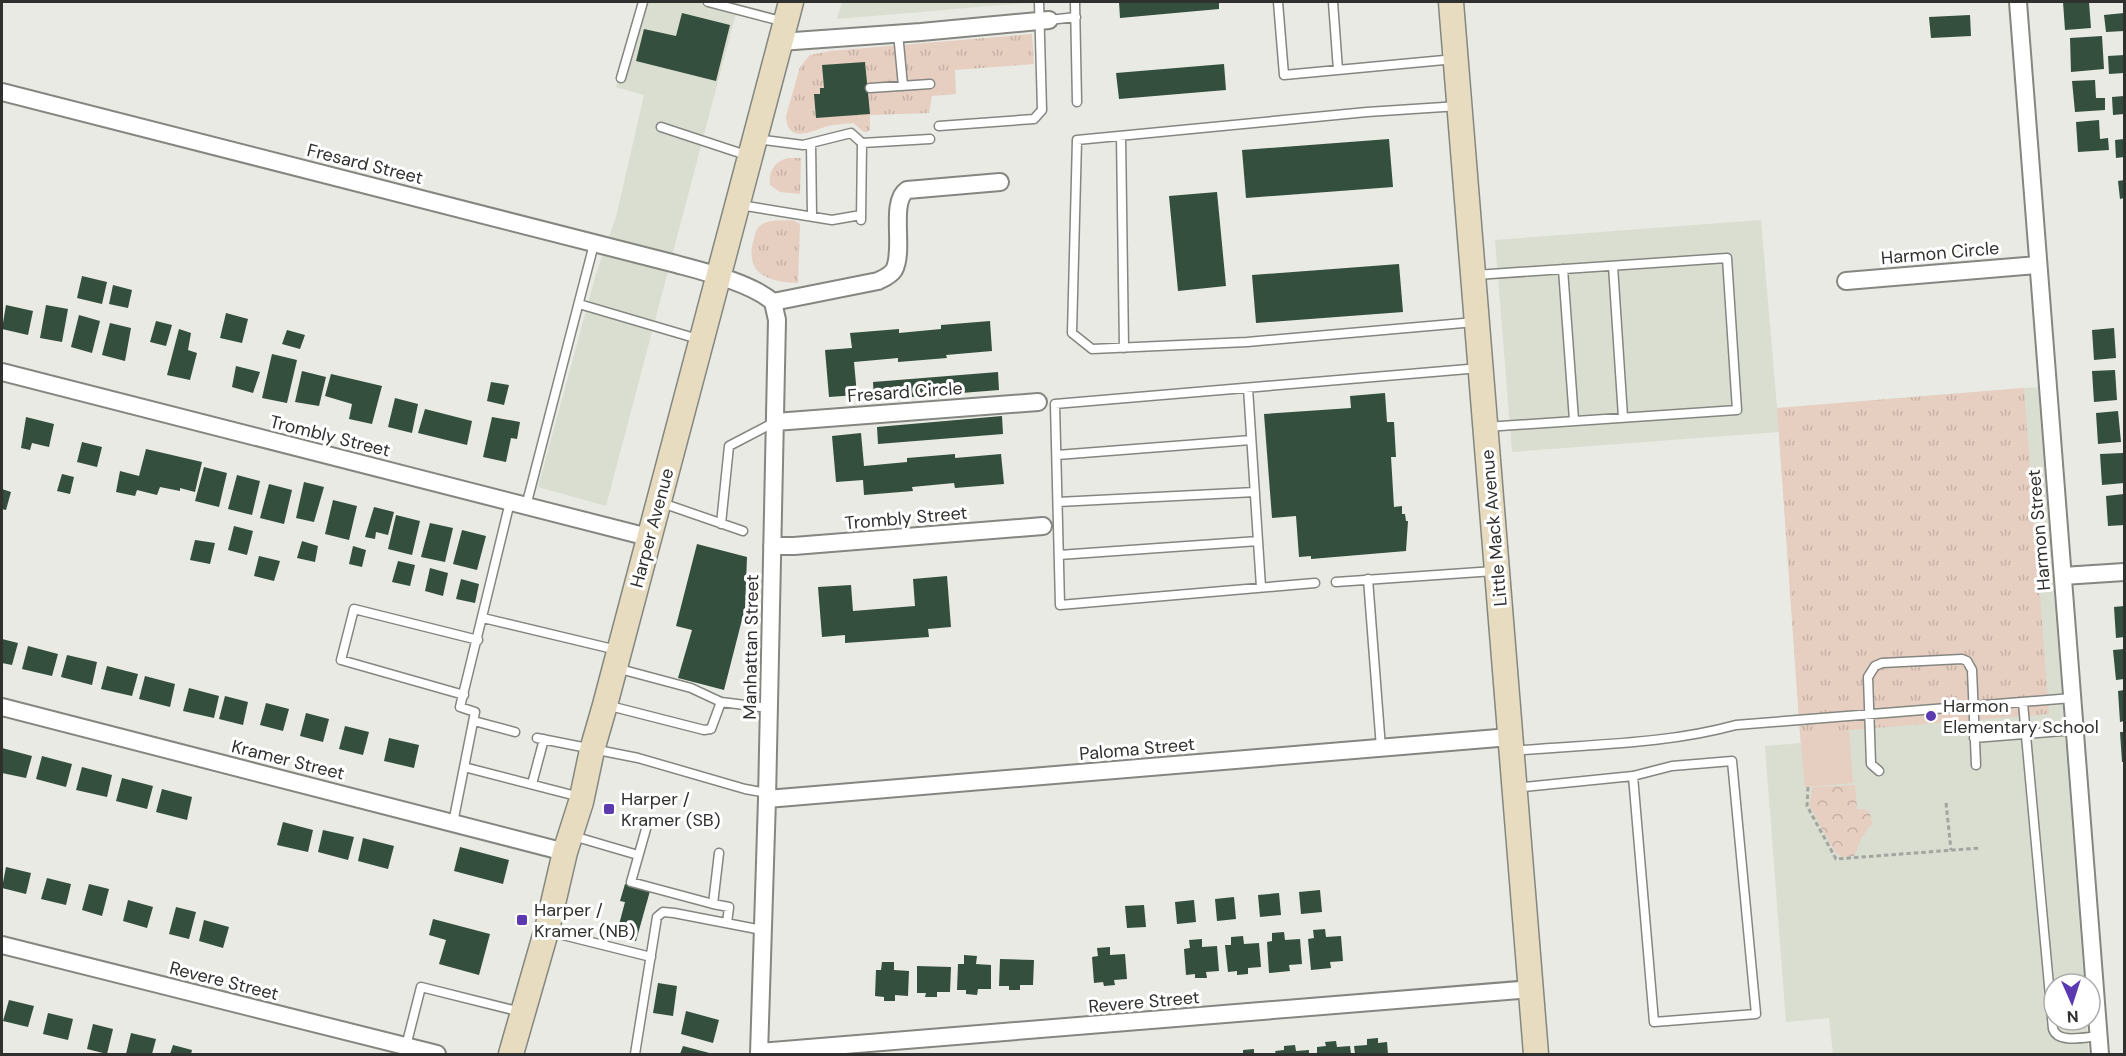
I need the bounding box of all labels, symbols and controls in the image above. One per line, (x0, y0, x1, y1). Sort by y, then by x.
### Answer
street label: Fresard Street (305, 138, 425, 190)
street label: Harmon Circle (1880, 236, 2000, 270)
street label: Fresard Circle (847, 376, 963, 408)
street label: Trombly Street (267, 409, 393, 463)
street label: Little Mack Avenue (1475, 449, 1513, 607)
street label: Harper Avenue (625, 466, 679, 590)
street label: Harmon Street (2022, 468, 2056, 592)
street label: Trombly Street (844, 501, 968, 535)
street label: Manhattan Street (738, 574, 764, 720)
place label: Harmon Elementary School (1943, 694, 2099, 739)
marker: Harmon Elementary School (1924, 709, 1938, 723)
street label: Paloma Street (1078, 732, 1196, 766)
street label: Kramer Street (229, 734, 347, 786)
place label: Harper / Kramer (SB) (621, 787, 720, 832)
marker: Harper / Kramer (SB) (602, 802, 616, 816)
place label: Harper / Kramer (NB) (534, 898, 635, 943)
marker: Harper / Kramer (NB) (515, 913, 529, 927)
street label: Revere Street (167, 956, 281, 1006)
north arrow (2042, 972, 2102, 1032)
street label: Revere Street (1087, 985, 1201, 1019)
text: N (2066, 1006, 2079, 1027)

